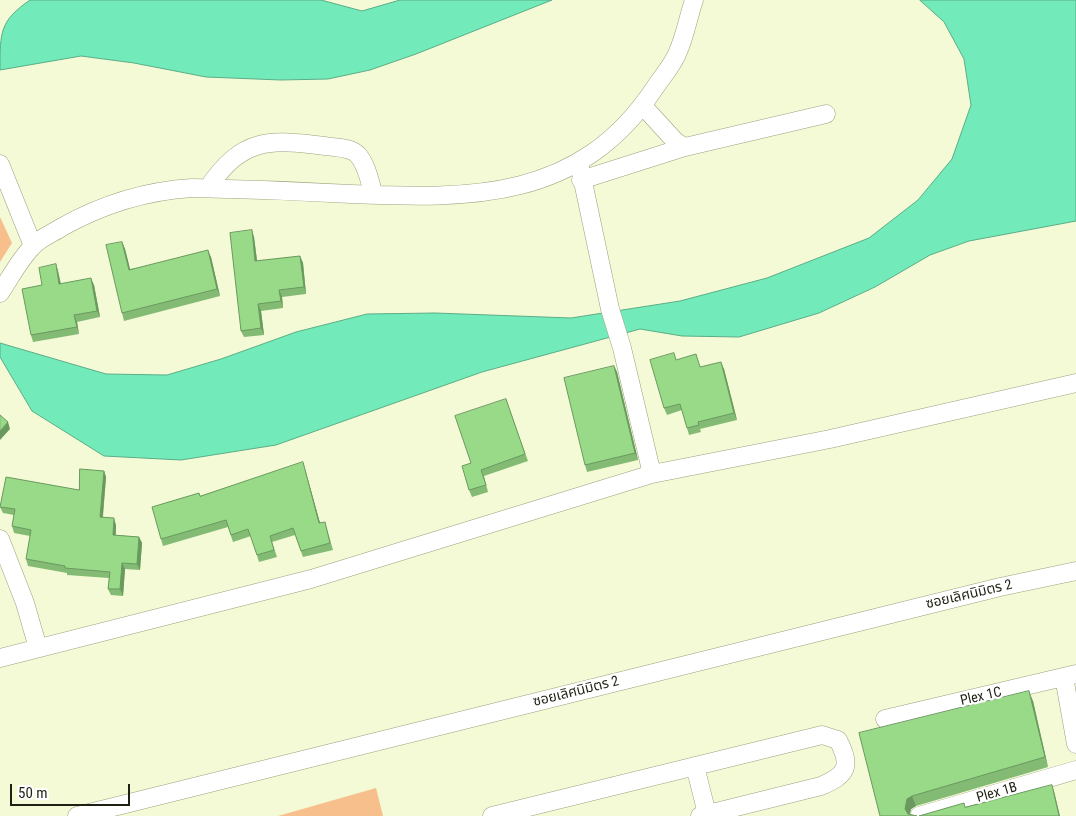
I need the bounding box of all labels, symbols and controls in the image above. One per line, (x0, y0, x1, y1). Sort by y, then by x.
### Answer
street label: ซอยเลิศนิมิตร 2 (924, 577, 1014, 613)
street label: ซอยเลิศนิมิตร 2 (531, 673, 621, 711)
street label: Plex 1C (959, 684, 1003, 710)
scale bar (12, 774, 132, 806)
street label: Plex 1B (975, 779, 1019, 807)
text: 50 m (18, 784, 48, 802)

